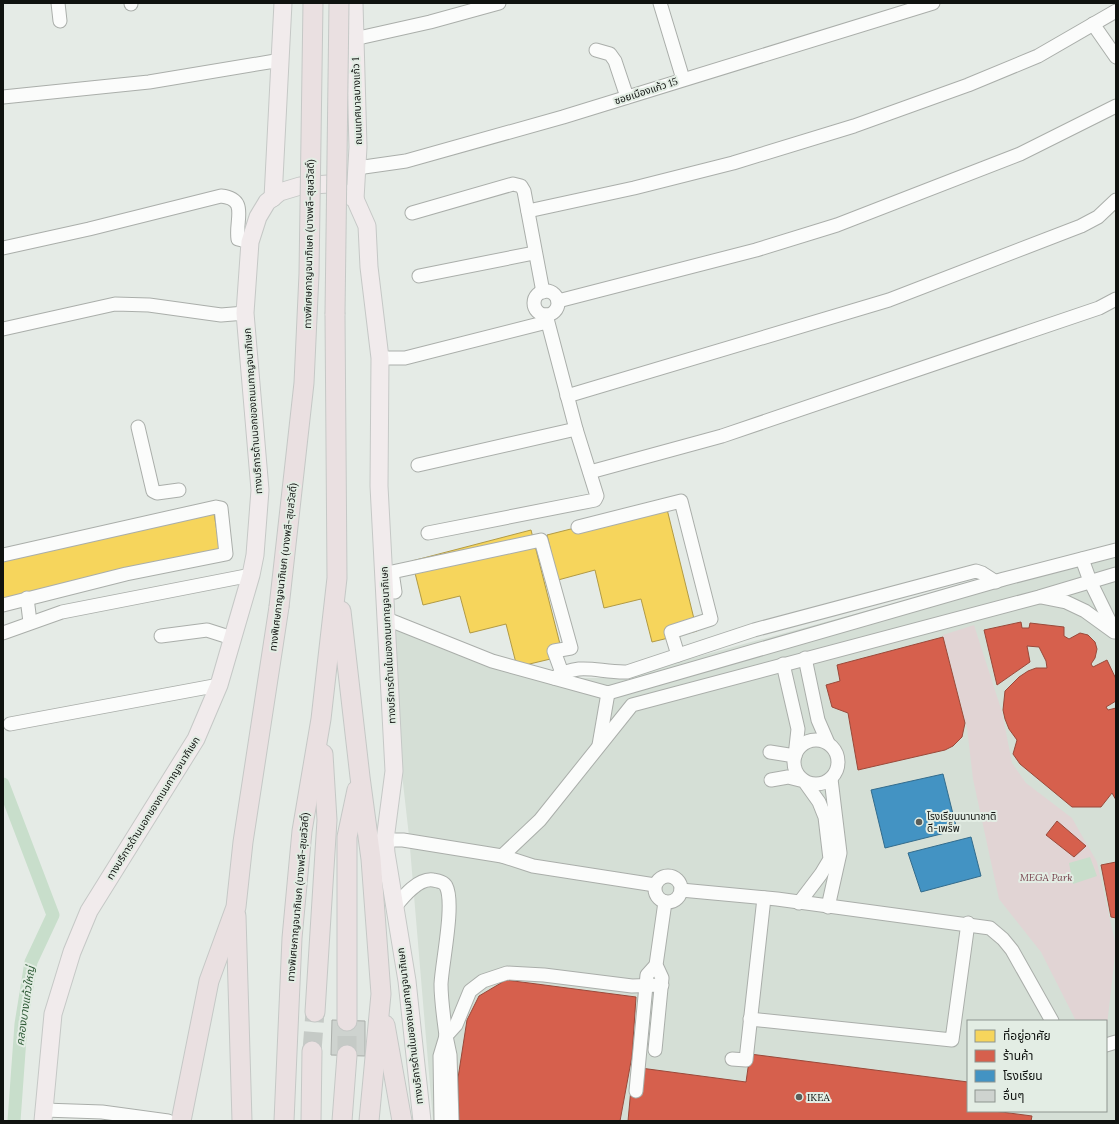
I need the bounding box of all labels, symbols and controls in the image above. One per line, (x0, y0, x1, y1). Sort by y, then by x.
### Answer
street label: ถนนเทศบาลบางแก้ว 1 (349, 57, 365, 145)
street label: ซอยเมืองแก้ว 15 (613, 75, 679, 107)
street label: ทางพิเศษกาญจนาภิเษก (บางพลี-สุขสวัสดิ์) (301, 159, 317, 329)
street label: ทางบริการด้านนอกของถนนกาญจนาภิเษก (241, 328, 265, 494)
street label: ทางพิเศษกาญจนาภิเษก (บางพลี-สุขสวัสดิ์) (266, 482, 300, 652)
street label: ทางบริการด้านในของถนนกาญจนาภิเษก (377, 566, 399, 724)
street label: ทางบริการด้านนอกของถนนกาญจนาภิเษก (103, 734, 203, 882)
place label: โรงเรียนนานาชาติ ดี-เพร็พ (927, 810, 996, 835)
street label: ทางพิเศษกาญจนาภิเษก (บางพลี-สุขสวัสดิ์) (284, 812, 312, 982)
marker: โรงเรียนนานาชาติ ดี-เพร็พ (914, 817, 924, 827)
park label: MEGA Park (1020, 871, 1072, 884)
street label: ทางบริการด้านในของถนนกาญจนาภิเษก (394, 947, 426, 1105)
water label: คลองบางแก้วใหญ่ (12, 963, 38, 1047)
legend (967, 1020, 1107, 1112)
text: ที่อยู่อาศัย (1003, 1027, 1051, 1043)
text: ร้านค้า (1003, 1048, 1033, 1063)
text: โรงเรียน (1003, 1068, 1043, 1083)
text: อื่นๆ (1003, 1087, 1024, 1103)
place label: IKEA (807, 1091, 830, 1104)
marker: IKEA (794, 1092, 804, 1102)

